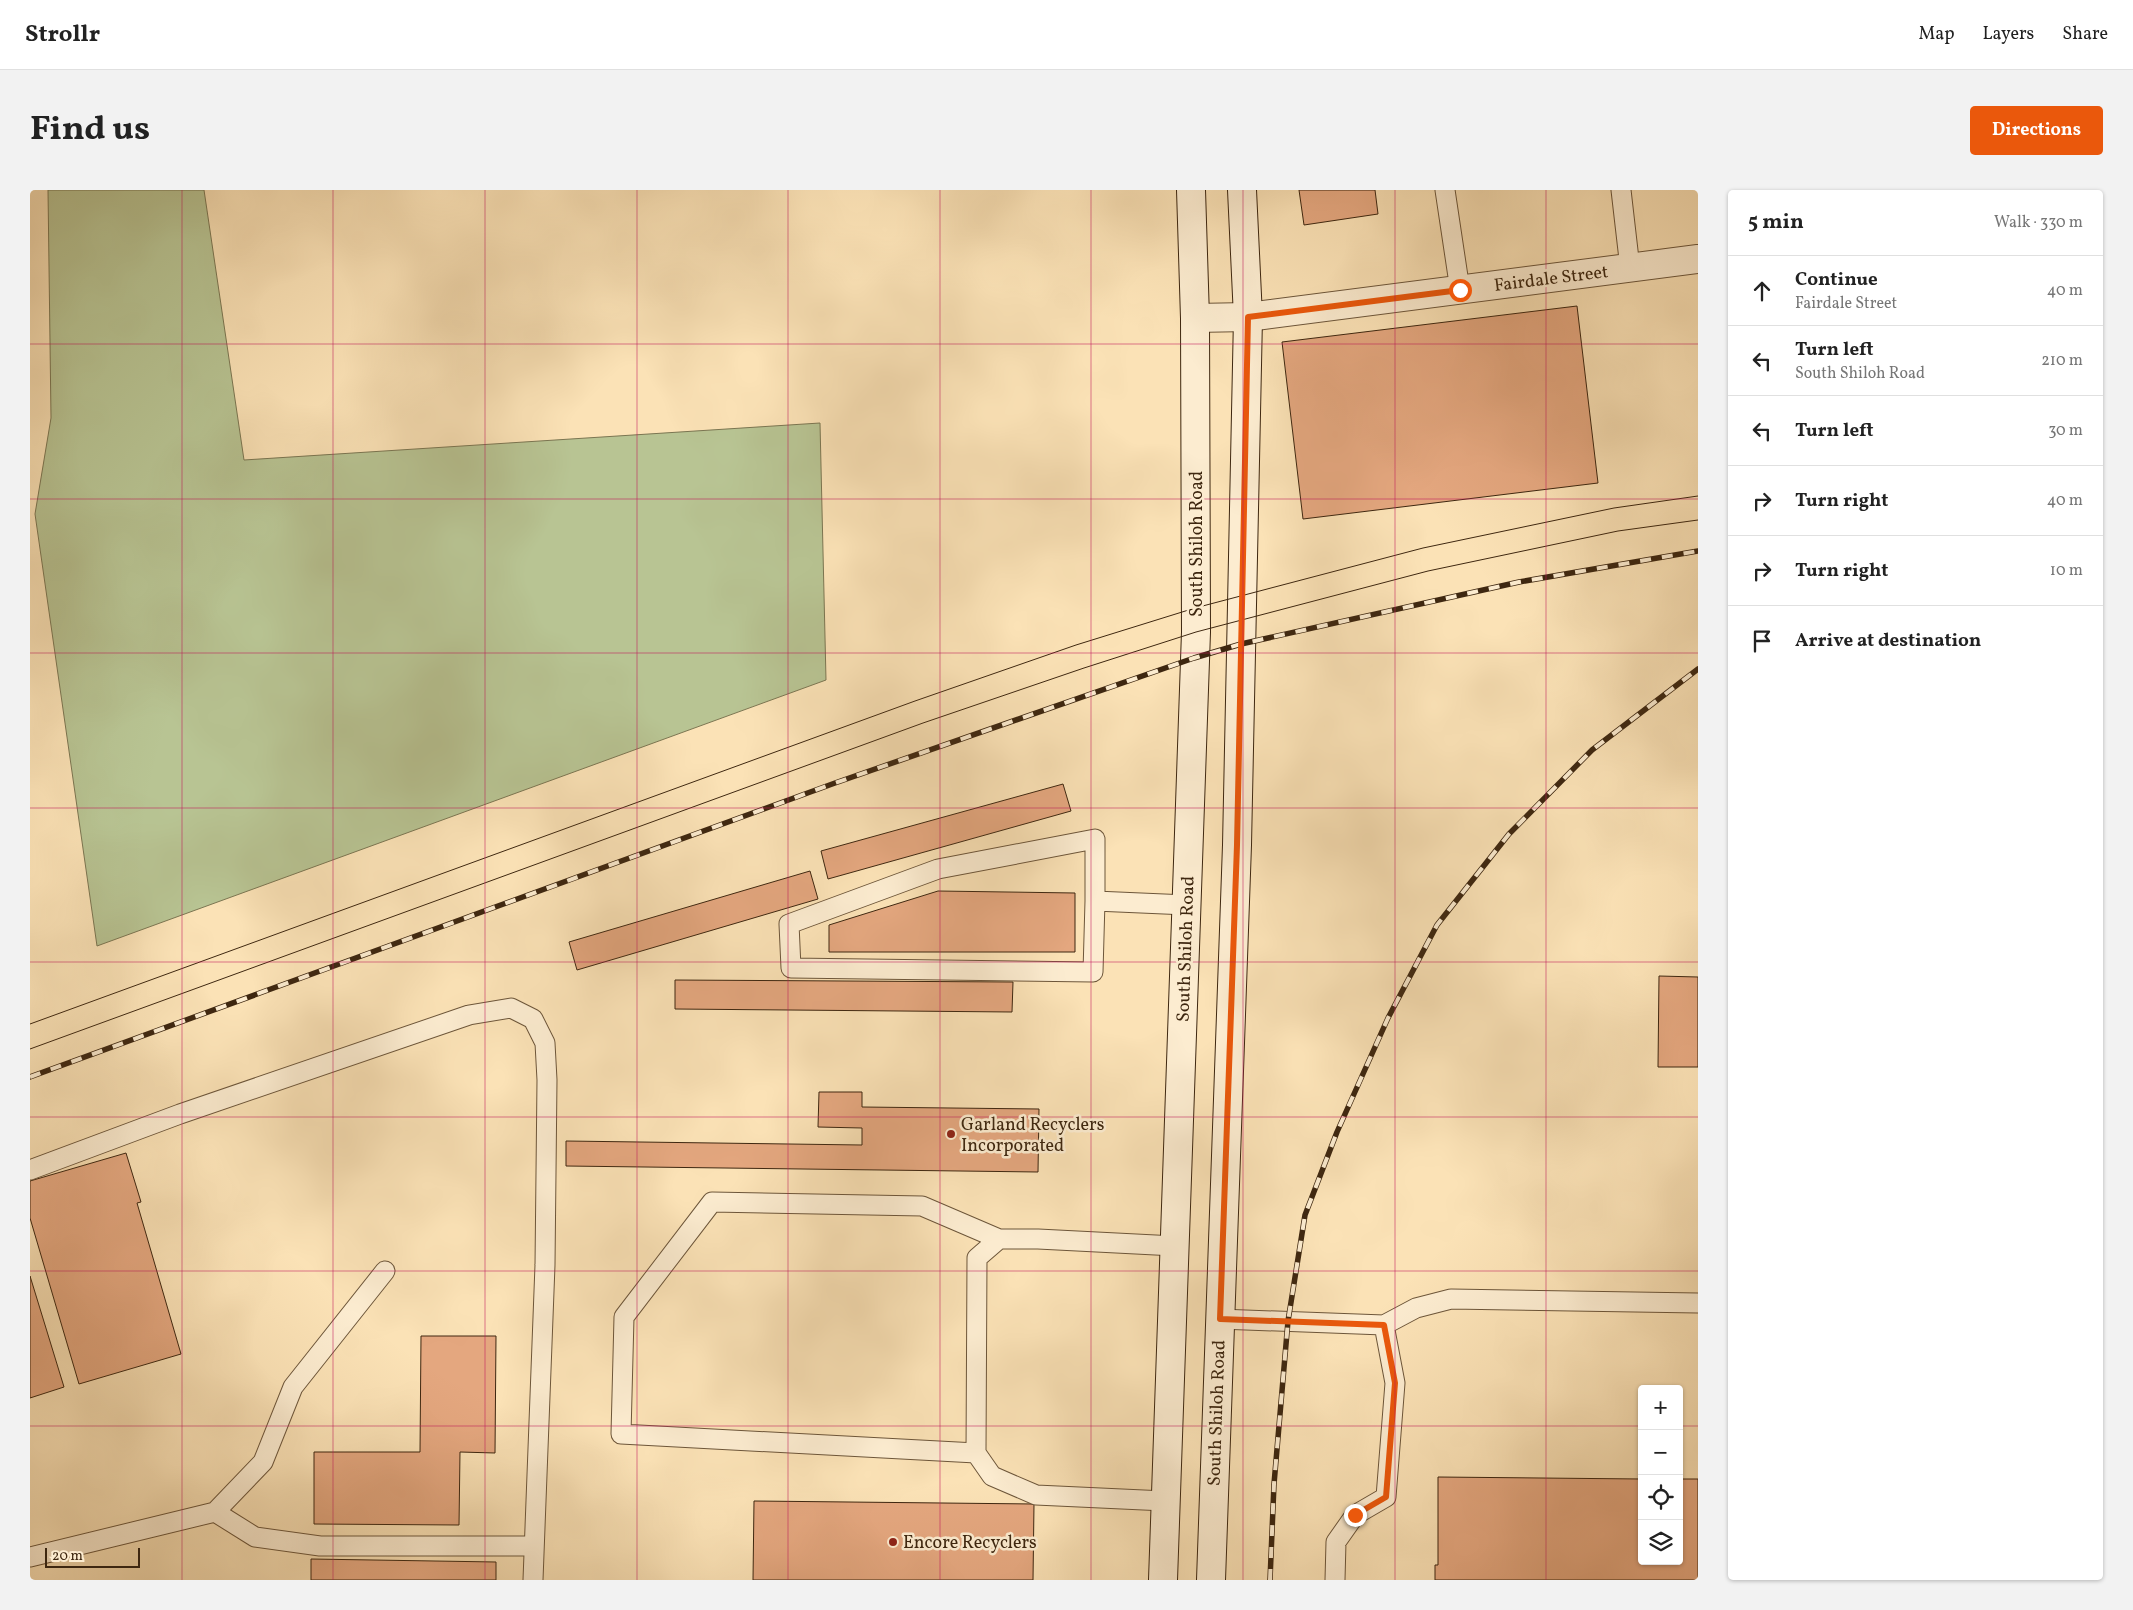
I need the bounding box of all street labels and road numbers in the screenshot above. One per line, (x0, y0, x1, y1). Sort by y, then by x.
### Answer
street label: Fairdale Street (1493, 260, 1610, 299)
street label: South Shiloh Road (1185, 471, 1210, 617)
street label: South Shiloh Road (1171, 876, 1202, 1023)
street label: South Shiloh Road (1202, 1340, 1233, 1487)

